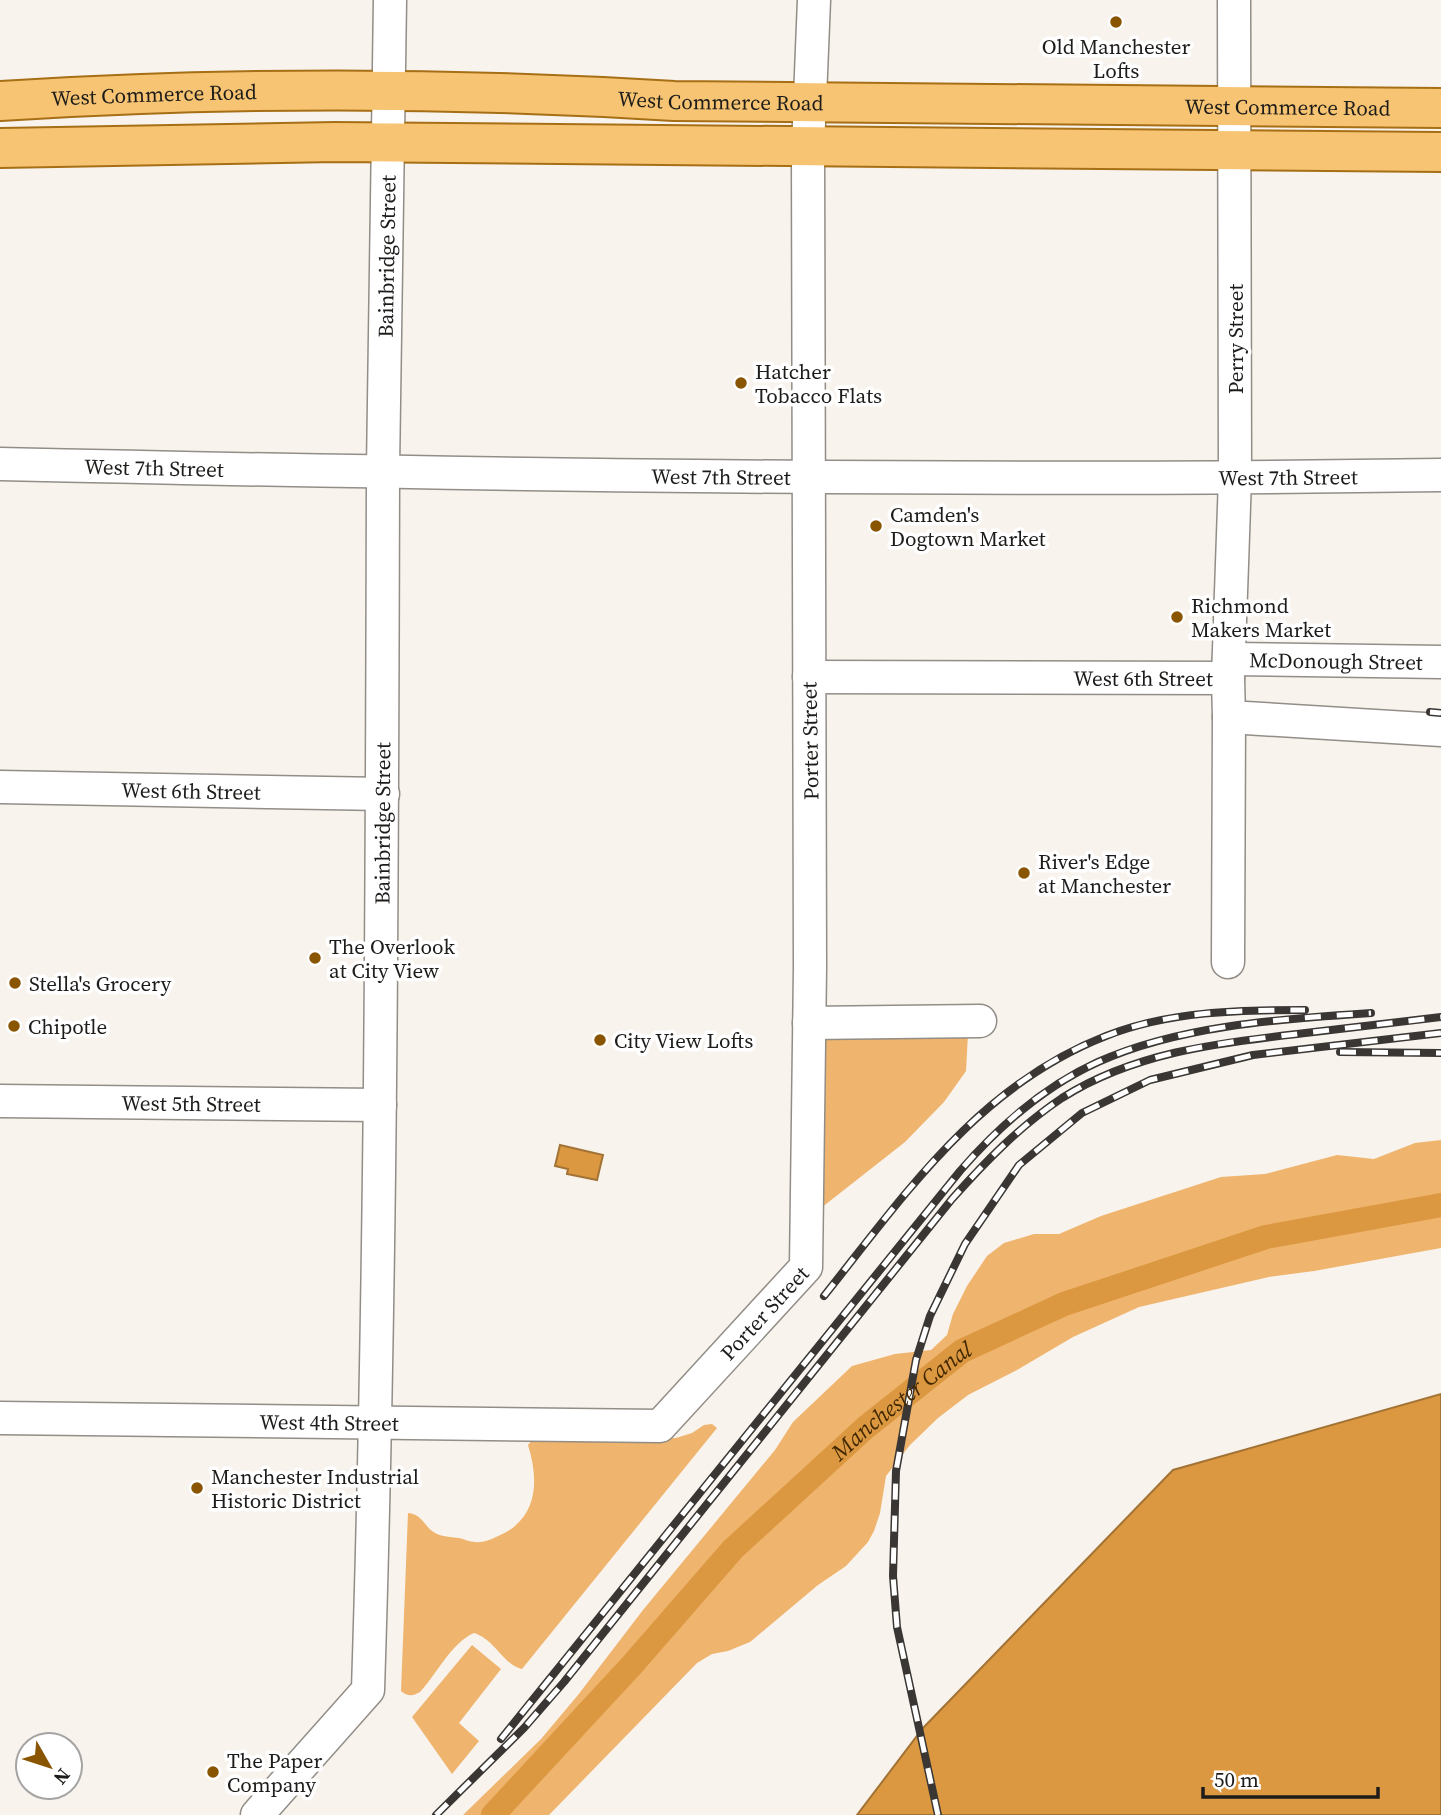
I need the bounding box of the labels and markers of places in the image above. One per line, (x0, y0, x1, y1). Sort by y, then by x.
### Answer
marker: Old Manchester Lofts (1108, 14, 1124, 30)
place label: Old Manchester Lofts (1042, 32, 1190, 85)
place label: Hatcher Tobacco Flats (755, 357, 882, 410)
marker: Hatcher Tobacco Flats (733, 375, 749, 391)
place label: Camden's Dogtown Market (890, 500, 1046, 553)
marker: Camden's Dogtown Market (868, 518, 884, 534)
place label: Richmond Makers Market (1191, 591, 1331, 644)
marker: Richmond Makers Market (1169, 609, 1185, 625)
place label: River's Edge at Manchester (1038, 847, 1171, 900)
marker: River's Edge at Manchester (1016, 865, 1032, 881)
place label: The Overlook at City View (329, 932, 455, 985)
marker: The Overlook at City View (307, 950, 323, 966)
place label: Stella's Grocery (29, 969, 171, 998)
marker: Stella's Grocery (7, 975, 23, 991)
place label: Chipotle (28, 1012, 107, 1041)
marker: Chipotle (6, 1018, 22, 1034)
place label: City View Lofts (614, 1026, 753, 1055)
marker: City View Lofts (592, 1032, 608, 1048)
place label: Manchester Industrial Historic District (211, 1462, 419, 1515)
marker: Manchester Industrial Historic District (189, 1480, 205, 1496)
place label: The Paper Company (227, 1746, 322, 1799)
marker: The Paper Company (205, 1764, 221, 1780)

